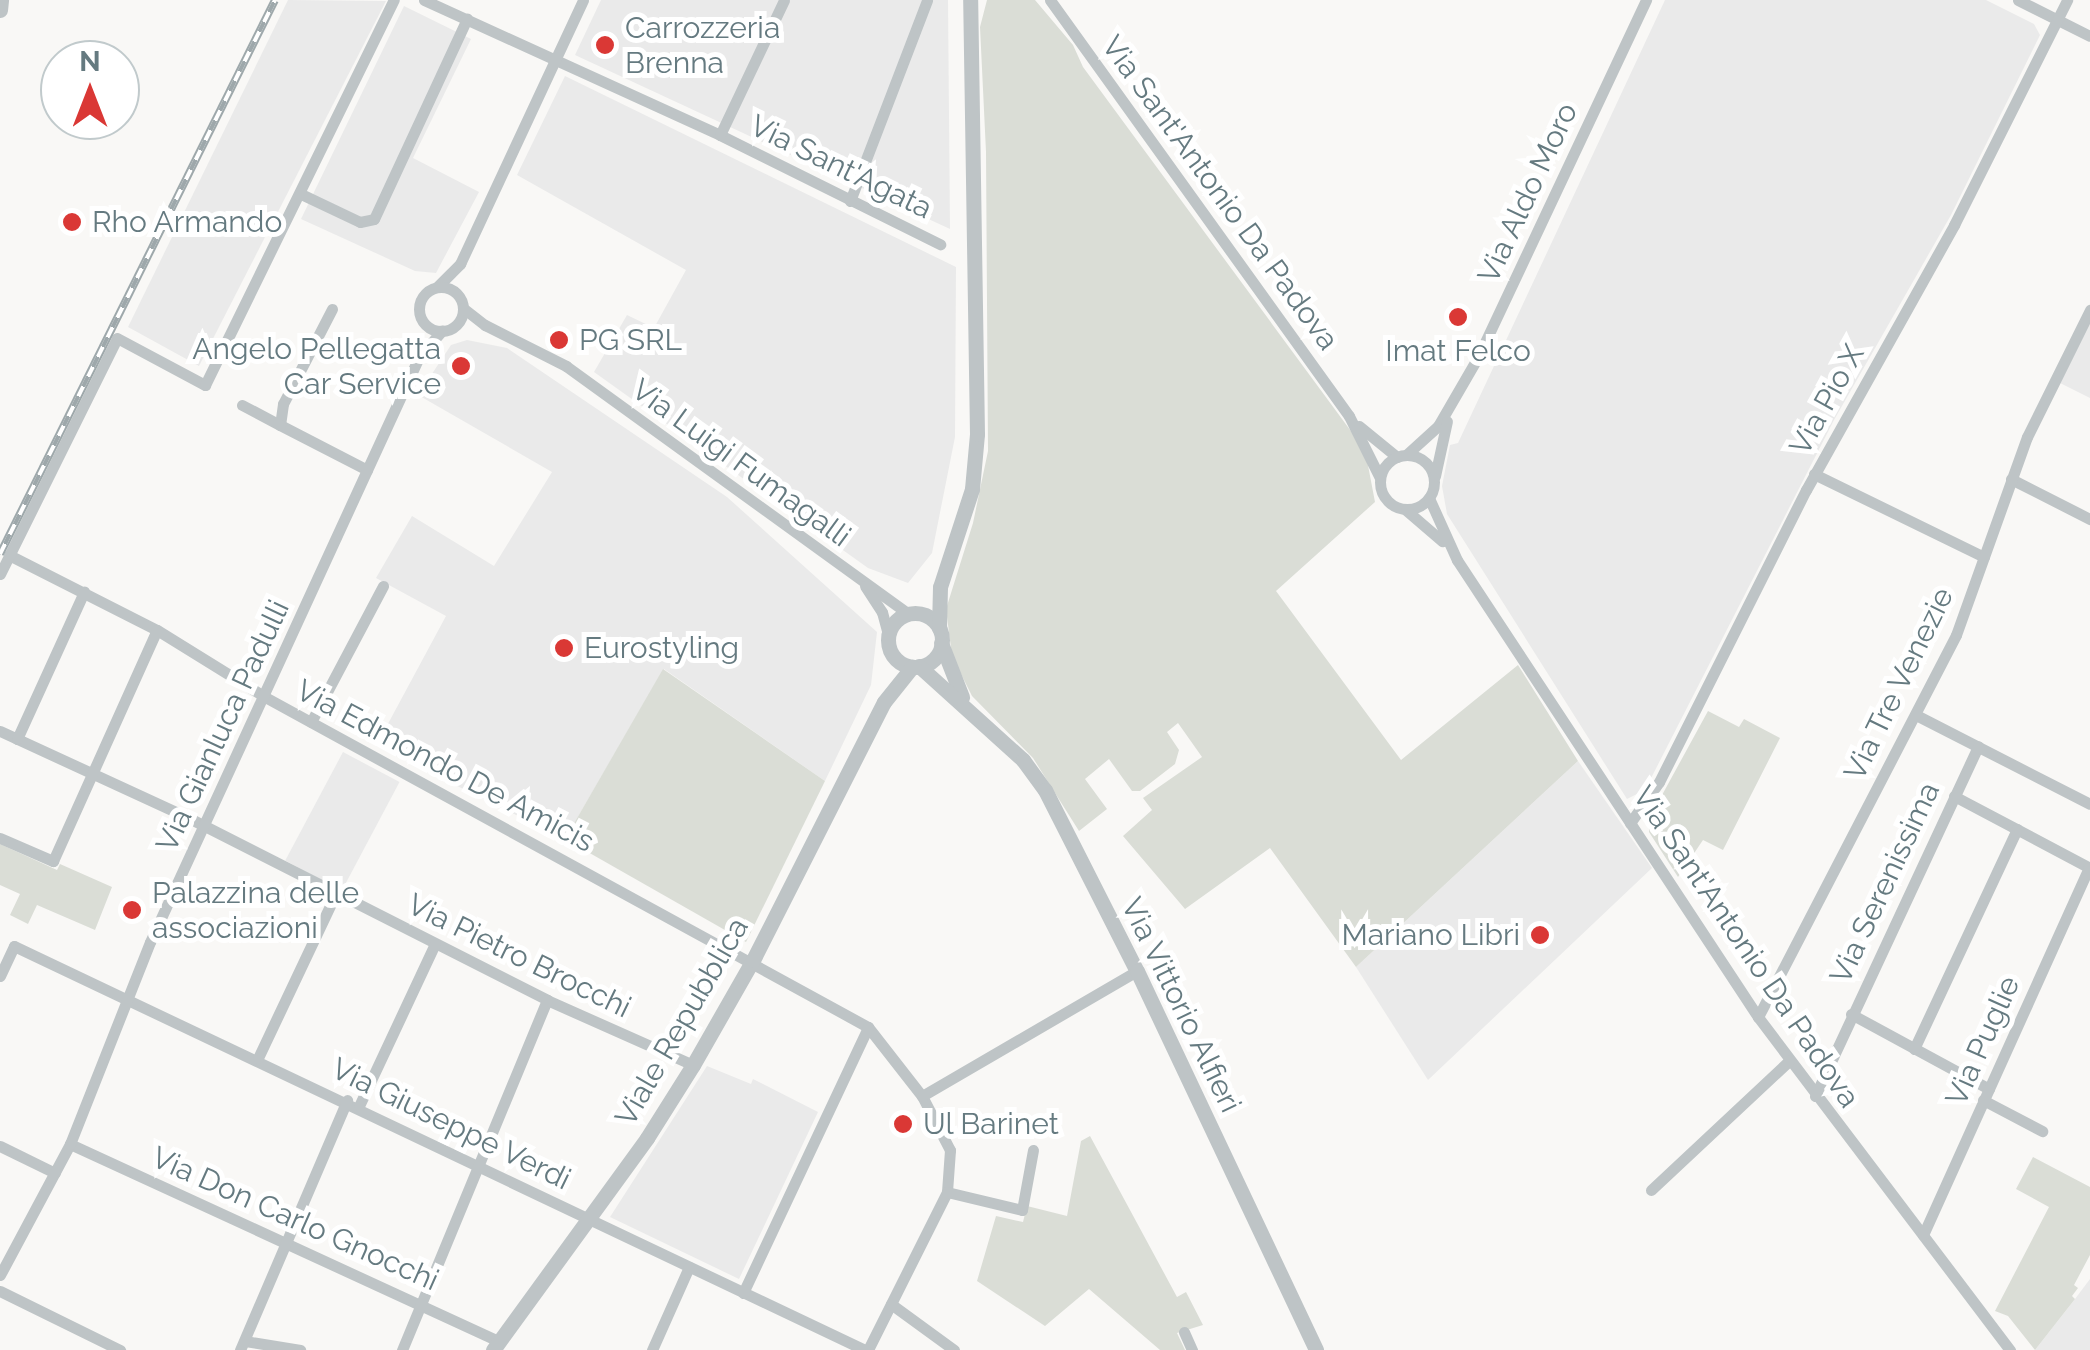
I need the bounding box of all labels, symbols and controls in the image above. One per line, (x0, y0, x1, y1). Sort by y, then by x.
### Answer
place label: Carrozzeria Brenna (625, 10, 780, 80)
street label: Via Sant'Antonio Da Padova (1094, 29, 1346, 357)
marker: Carrozzeria Brenna (594, 34, 616, 56)
north arrow (40, 40, 140, 140)
text: N (79, 45, 101, 78)
street label: Via Aldo Moro (1470, 97, 1586, 289)
street label: Via Sant'Agata (744, 107, 938, 227)
place label: Rho Armando (92, 204, 283, 240)
marker: Rho Armando (61, 211, 83, 233)
marker: Imat Felco (1447, 306, 1469, 328)
place label: PG SRL (579, 322, 682, 358)
marker: PG SRL (548, 329, 570, 351)
place label: Angelo Pellegatta Car Service (192, 331, 441, 402)
place label: Imat Felco (1385, 333, 1531, 369)
street label: Via Pio X (1782, 339, 1872, 461)
marker: Angelo Pellegatta Car Service (450, 355, 472, 377)
street label: Via Luigi Fumagalli (625, 372, 857, 554)
street label: Via Tre Venezie (1836, 581, 1962, 787)
street label: Via Gianluca Padulli (149, 595, 297, 857)
place label: Eurostyling (584, 630, 739, 666)
marker: Eurostyling (553, 637, 575, 659)
street label: Via Edmondo De Amicis (290, 672, 600, 860)
street label: Via Serenissima (1823, 777, 1947, 989)
street label: Via Sant'Antonio Da Padova (1625, 780, 1867, 1114)
place label: Palazzina delle associazioni (152, 875, 359, 946)
street label: Via Pietro Brocchi (402, 886, 636, 1026)
street label: Via Vittorio Alfieri (1113, 891, 1249, 1119)
marker: Palazzina delle associazioni (121, 899, 143, 921)
street label: Viale Repubblica (608, 912, 756, 1132)
place label: Mariano Libri (1341, 917, 1520, 953)
marker: Mariano Libri (1529, 924, 1551, 946)
street label: Via Puglie (1938, 971, 2028, 1111)
street label: Via Giuseppe Verdi (325, 1050, 577, 1198)
place label: Ul Barinet (923, 1106, 1060, 1142)
marker: Ul Barinet (892, 1113, 914, 1135)
street label: Via Don Carlo Gnocchi (146, 1139, 444, 1299)

